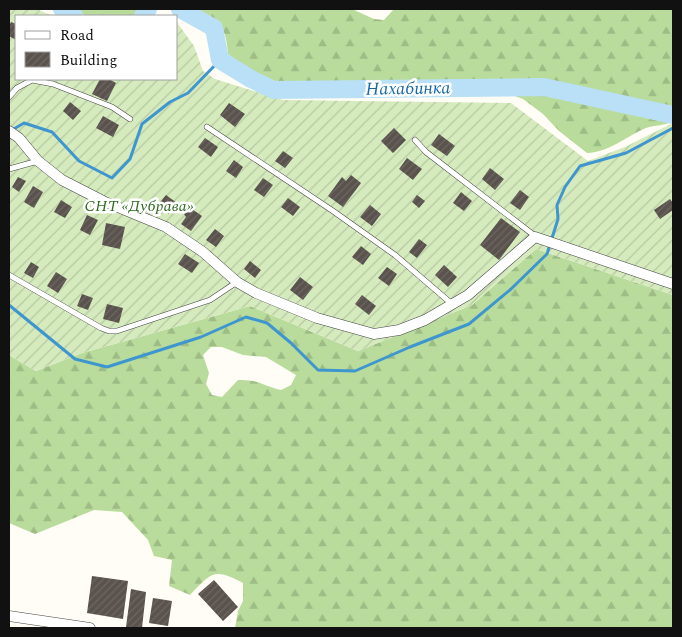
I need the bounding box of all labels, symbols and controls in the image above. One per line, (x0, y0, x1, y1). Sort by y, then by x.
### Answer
legend (15, 15, 178, 80)
text: Road (60, 24, 94, 47)
text: Building (60, 49, 117, 72)
water label: Нахабинка (365, 74, 451, 103)
park label: СНТ «Дубрава» (85, 194, 194, 218)

